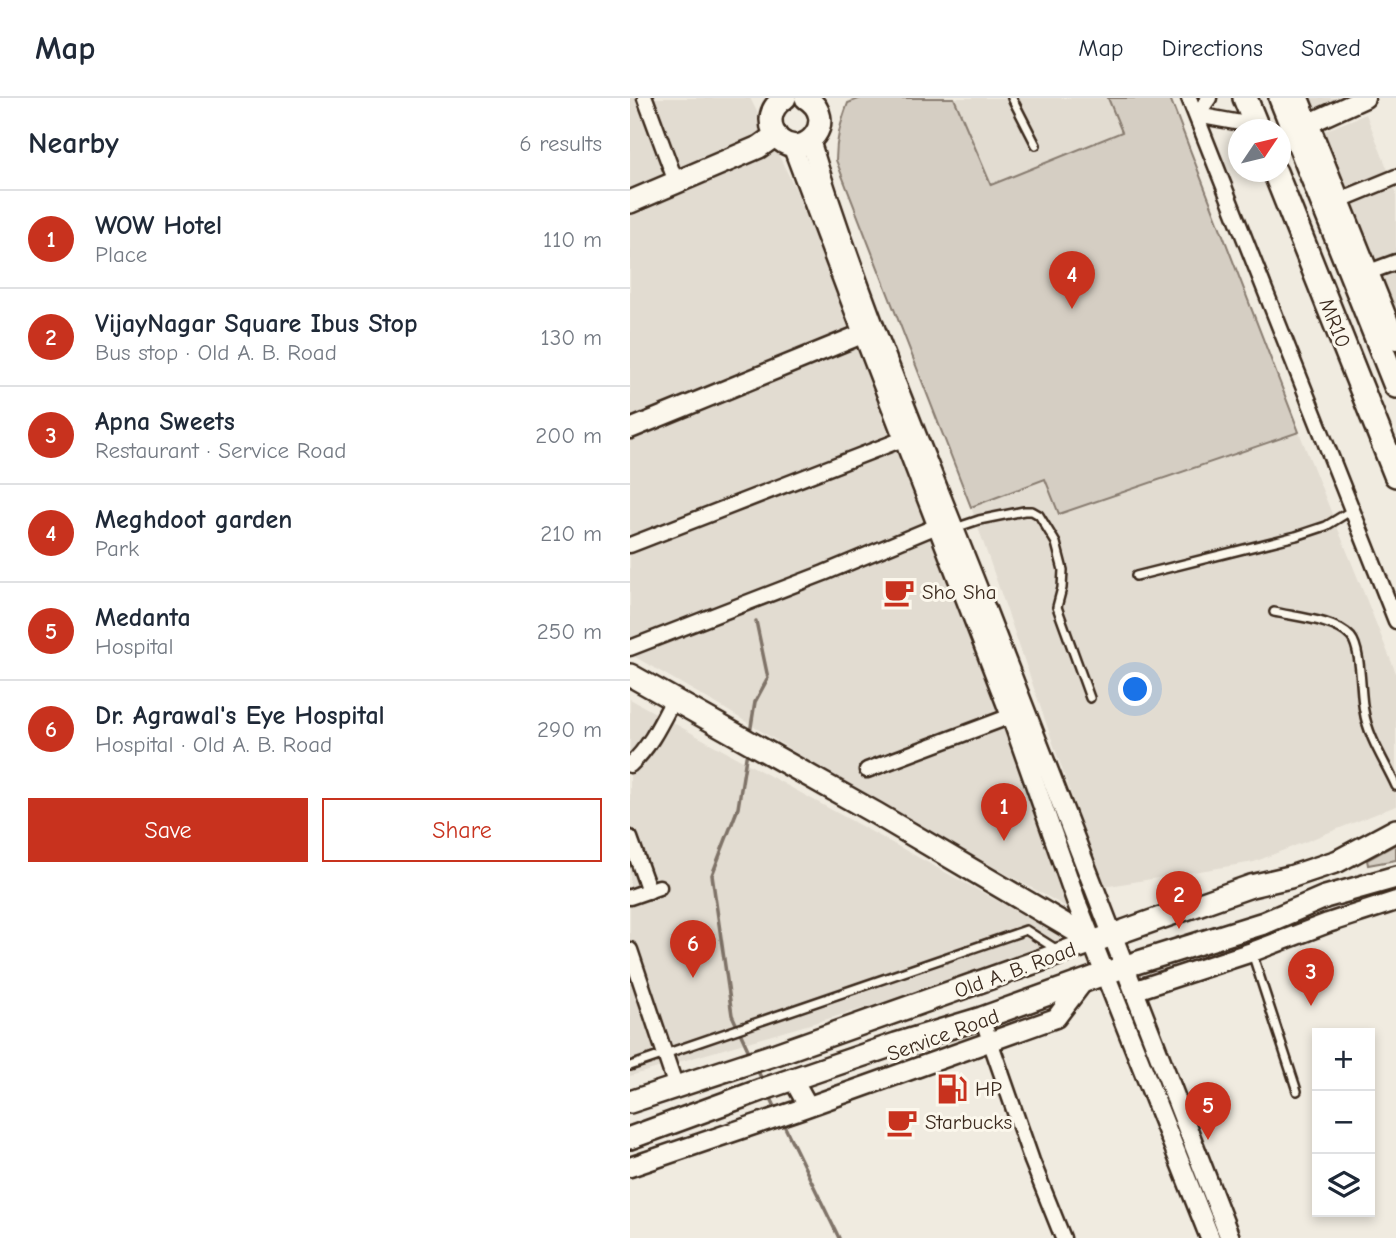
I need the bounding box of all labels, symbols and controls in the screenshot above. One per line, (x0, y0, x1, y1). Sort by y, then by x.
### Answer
text: Map (35, 29, 96, 67)
text: Map (1078, 34, 1124, 62)
text: Directions (1162, 34, 1263, 62)
text: Saved (1301, 34, 1361, 62)
north arrow (1228, 119, 1291, 182)
text: Nearby (28, 126, 119, 161)
text: 6 results (519, 130, 602, 157)
text: WOW Hotel (95, 211, 222, 241)
text: 1 (46, 226, 56, 253)
text: 110 m (543, 226, 602, 253)
text: Place (95, 241, 147, 268)
pin: 4 (1049, 251, 1095, 309)
street label: MR10 (1314, 295, 1356, 351)
text: VijayNagar Square Ibus Stop (95, 309, 417, 339)
text: 2 (45, 324, 57, 351)
text: 130 m (541, 324, 602, 351)
text: Bus stop · Old A. B. Road (95, 339, 337, 366)
text: Apna Sweets (95, 407, 235, 437)
text: 3 (45, 422, 57, 449)
text: 200 m (535, 422, 602, 449)
text: Restaurant · Service Road (95, 437, 346, 464)
text: Meghdoot garden (95, 505, 292, 535)
text: 4 (46, 520, 56, 547)
text: 210 m (540, 520, 602, 547)
text: Park (95, 535, 139, 562)
cafe icon: Sho Sha (882, 575, 916, 609)
place label: Sho Sha (922, 580, 997, 604)
text: Medanta (95, 603, 191, 633)
text: 5 (45, 618, 57, 645)
text: 250 m (537, 618, 602, 645)
text: Hospital (95, 633, 173, 660)
your location (1118, 672, 1152, 706)
text: Dr. Agrawal's Eye Hospital (95, 701, 385, 731)
text: 6 (45, 716, 57, 743)
text: 290 m (537, 716, 602, 743)
text: Hospital · Old A. B. Road (95, 731, 332, 758)
pin: 1 (981, 783, 1027, 841)
button: Save (28, 798, 308, 862)
button: Share (322, 798, 602, 862)
pin: 2 (1156, 871, 1202, 929)
pin: 6 (670, 920, 716, 978)
street label: Old A. B. Road (951, 937, 1079, 1003)
pin: 3 (1288, 948, 1334, 1006)
street label: Service Road (884, 1004, 1002, 1066)
map controls (1312, 1028, 1375, 1217)
button: + (1312, 1028, 1375, 1091)
fuel station icon: HP (935, 1072, 969, 1106)
place label: HP (975, 1077, 1002, 1101)
pin: 5 (1185, 1082, 1231, 1140)
button: − (1312, 1091, 1375, 1154)
cafe icon: Starbucks (885, 1105, 919, 1139)
place label: Starbucks (925, 1110, 1012, 1134)
button: layers (1312, 1154, 1375, 1217)

